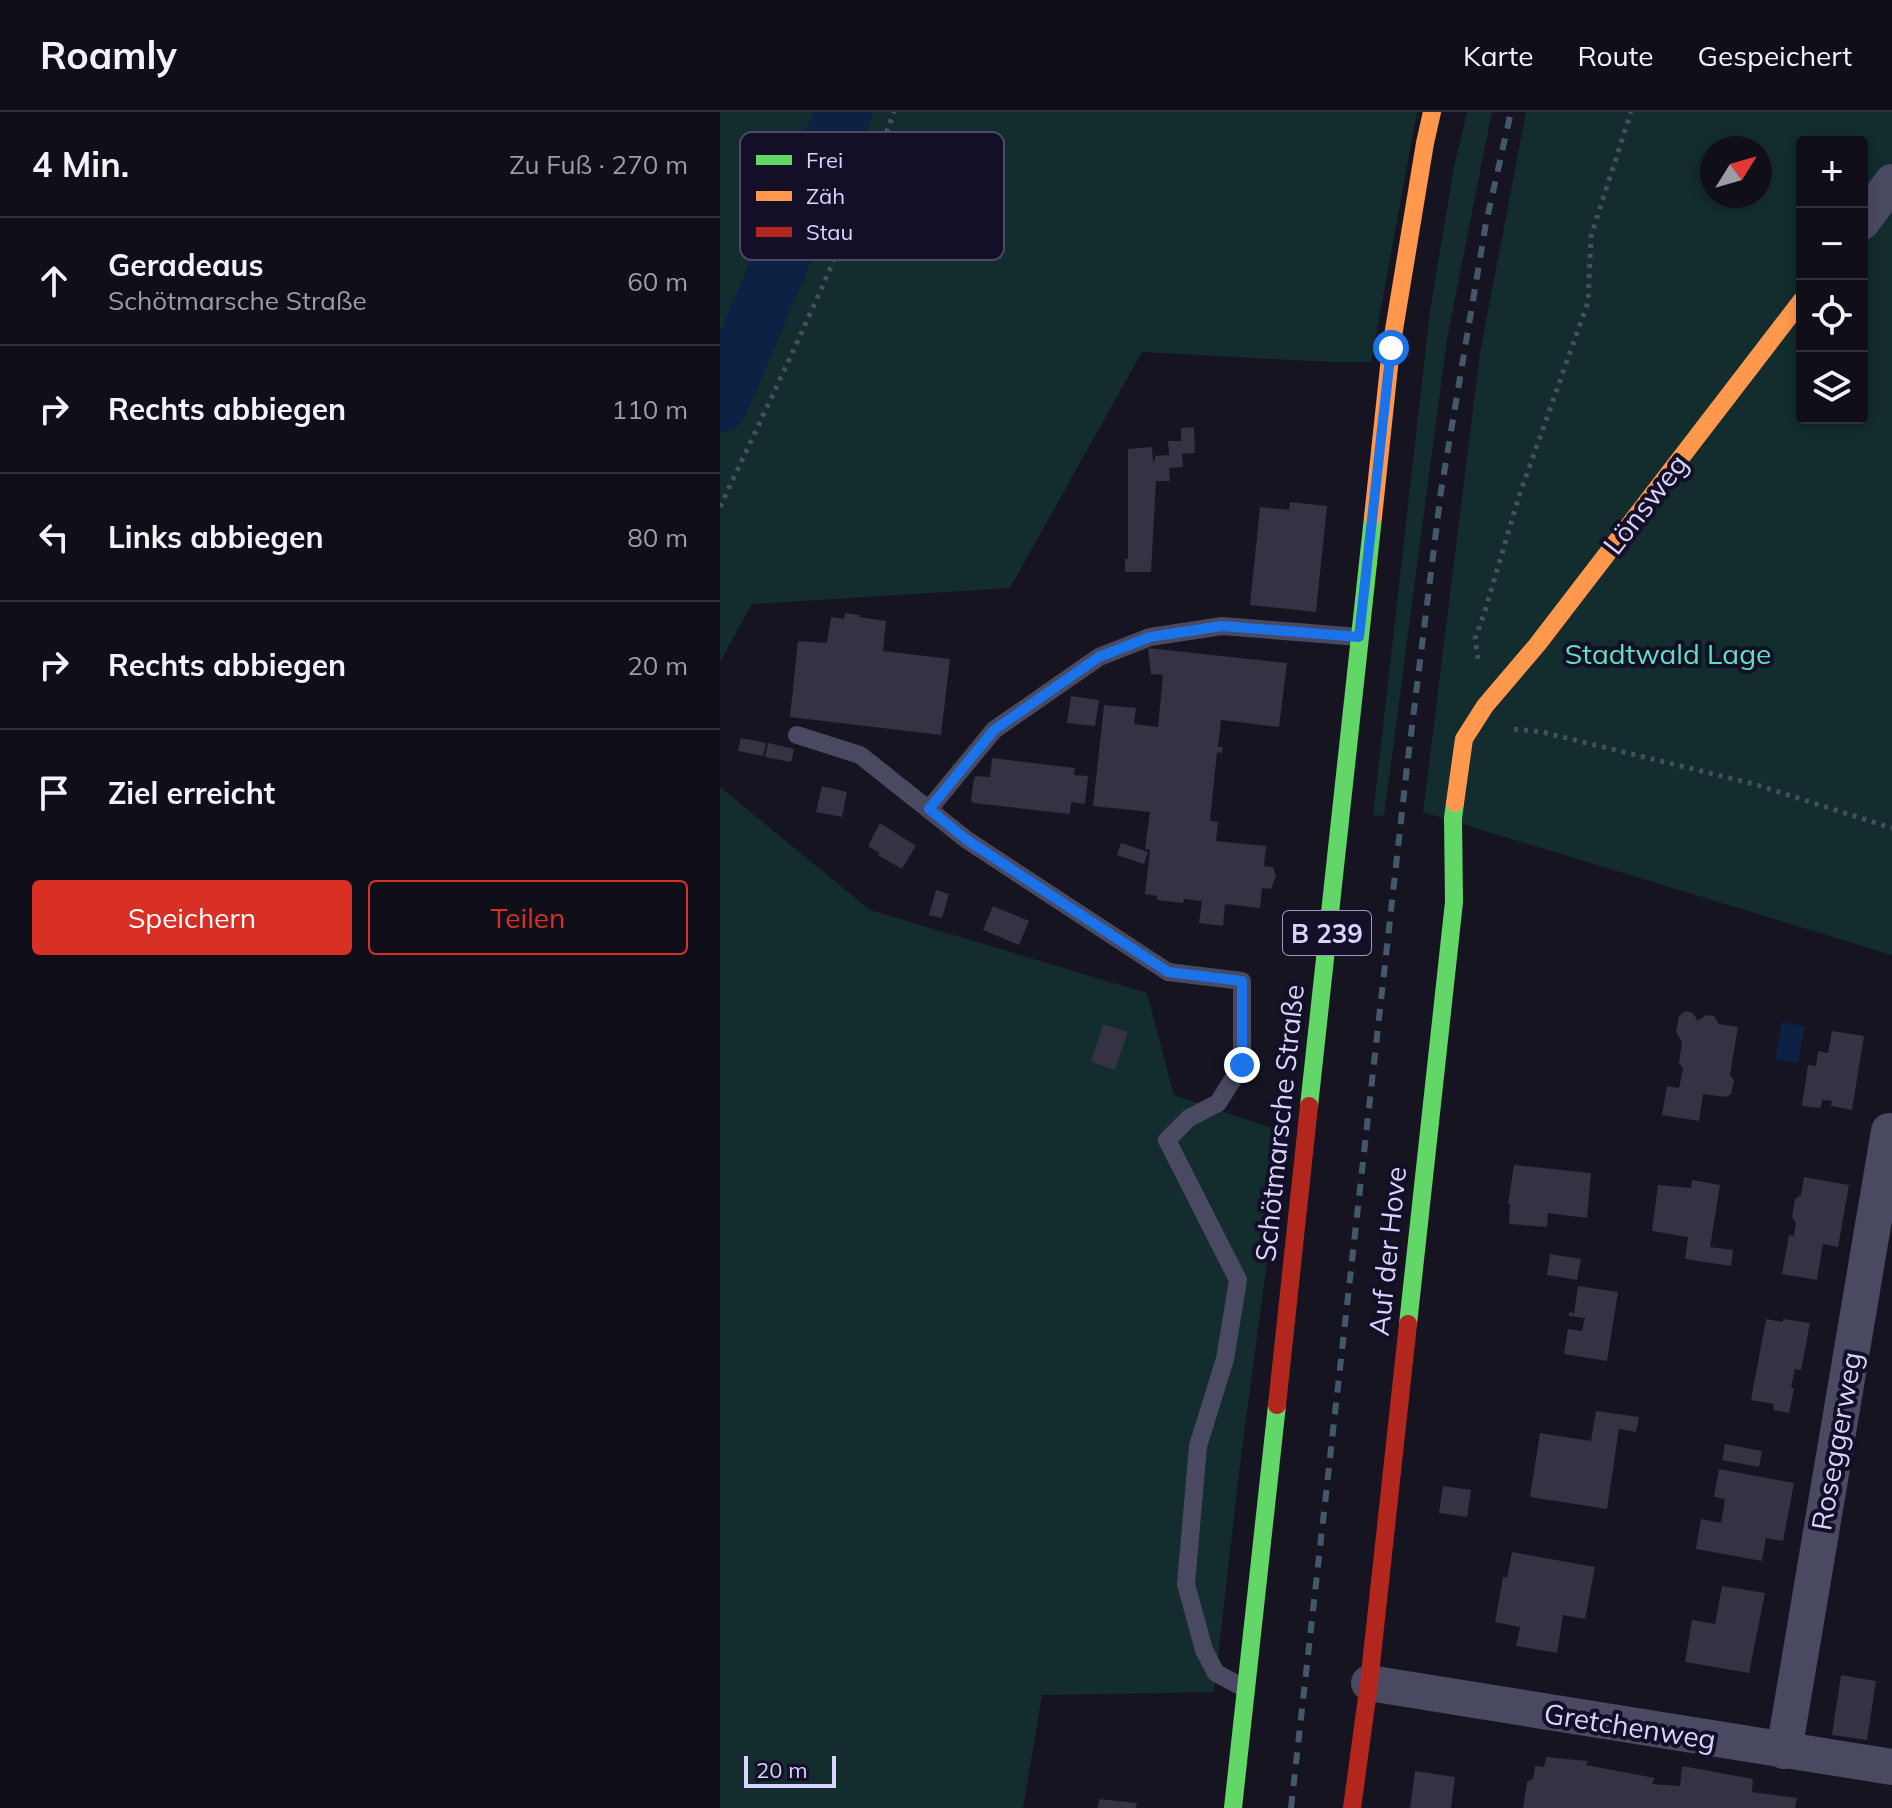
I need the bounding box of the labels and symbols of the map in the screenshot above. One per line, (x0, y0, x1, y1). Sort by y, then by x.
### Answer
legend (740, 132, 1004, 260)
north arrow (1700, 136, 1772, 208)
text: Frei (806, 146, 843, 174)
text: Zäh (806, 182, 845, 210)
text: Stau (806, 218, 853, 246)
route start (1373, 330, 1409, 366)
street label: Lönsweg (1595, 447, 1695, 561)
park label: Stadtwald Lage (1565, 636, 1771, 671)
road number: B 239 (1283, 911, 1371, 955)
street label: Schötmarsche Straße (1247, 983, 1311, 1263)
route end (1224, 1047, 1260, 1083)
street label: Auf der Hove (1361, 1165, 1413, 1337)
street label: Roseggerweg (1803, 1349, 1869, 1533)
street label: Gretchenweg (1542, 1695, 1718, 1757)
scale bar (744, 1752, 836, 1788)

